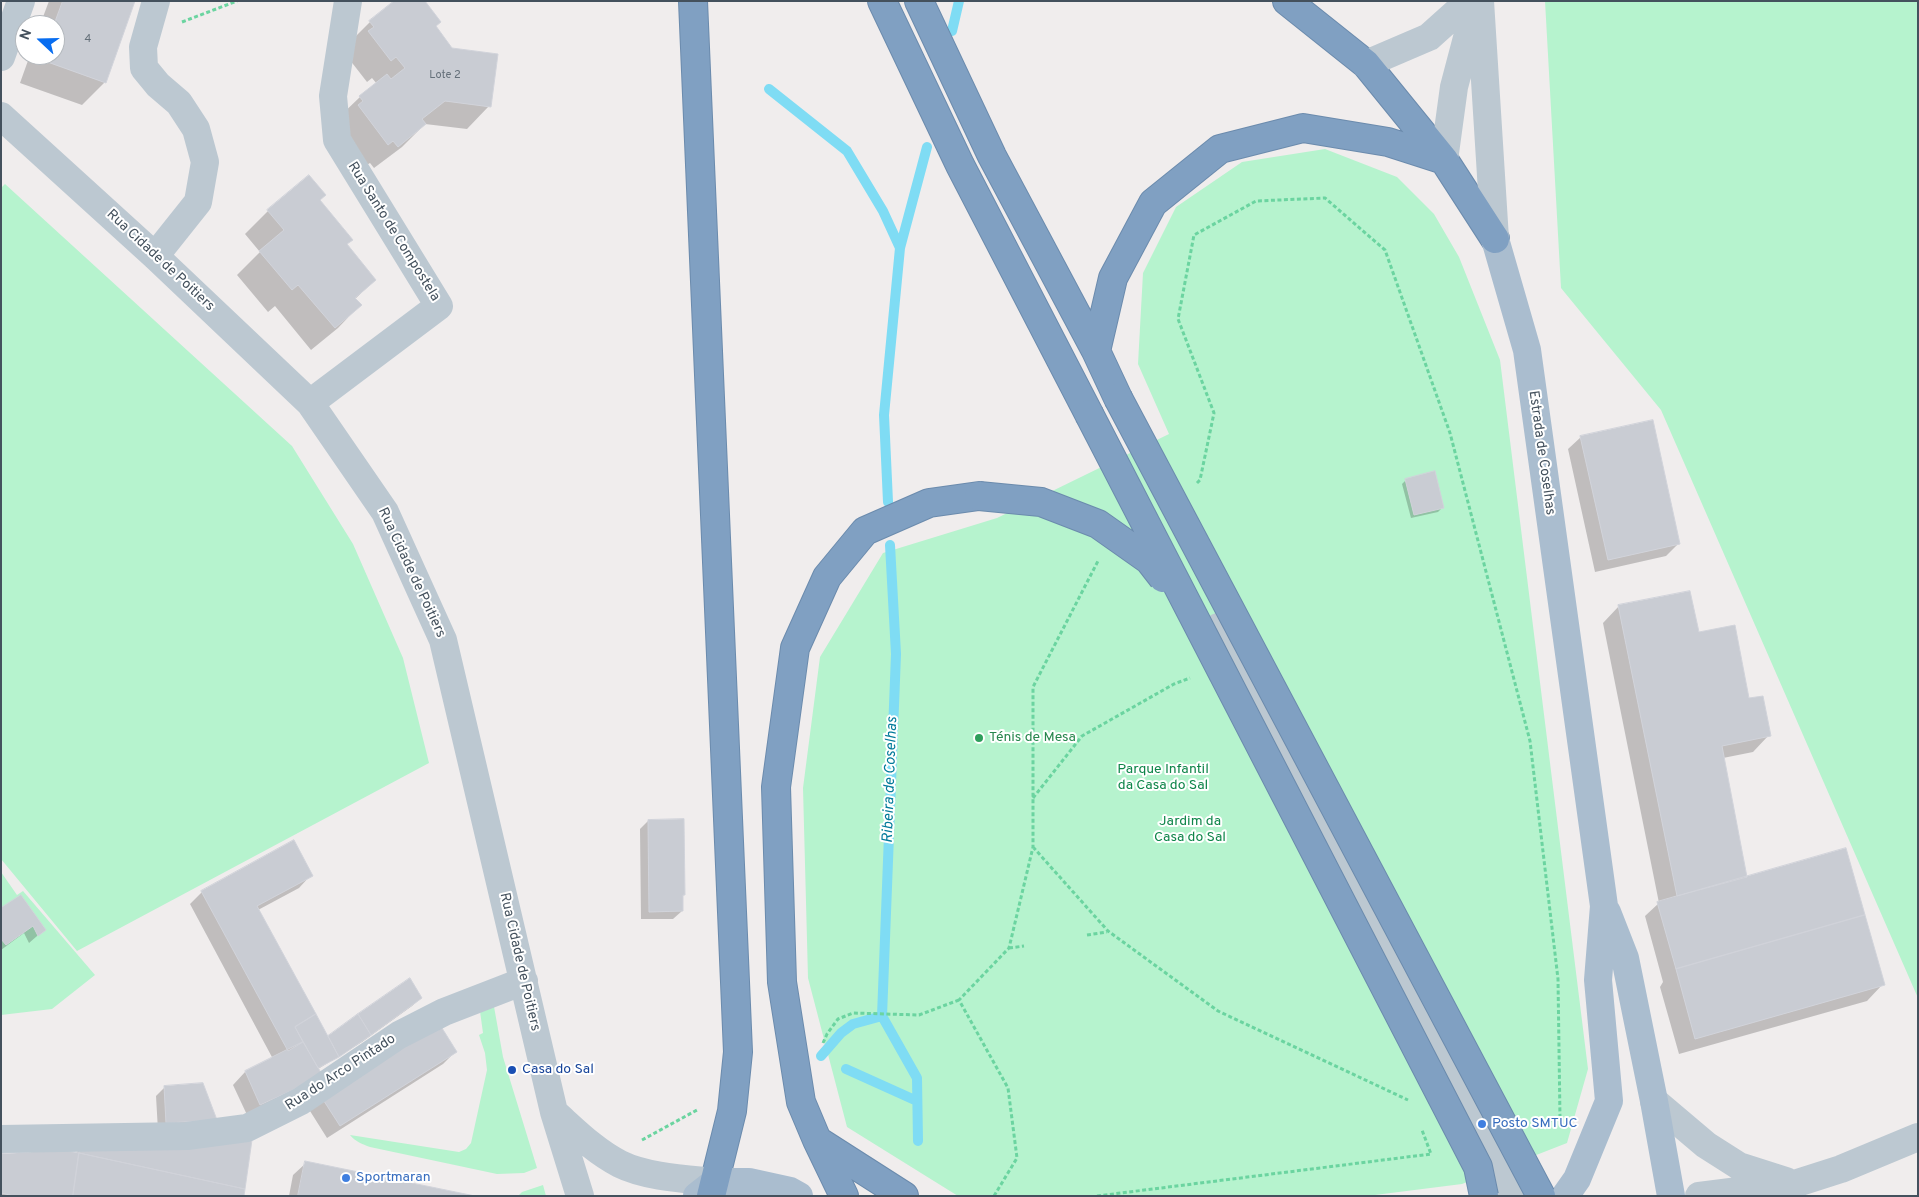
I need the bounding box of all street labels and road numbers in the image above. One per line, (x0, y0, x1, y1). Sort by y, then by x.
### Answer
street label: Rua Santo de Compostela (343, 159, 443, 305)
street label: Rua Cidade de Poitiers (103, 207, 217, 315)
street label: Estrada de Coselhas (1524, 390, 1558, 516)
street label: Rua Cidade de Poitiers (373, 505, 449, 641)
street label: Rua Cidade de Poitiers (495, 891, 543, 1033)
street label: Rua do Arco Pintado (283, 1031, 399, 1115)

